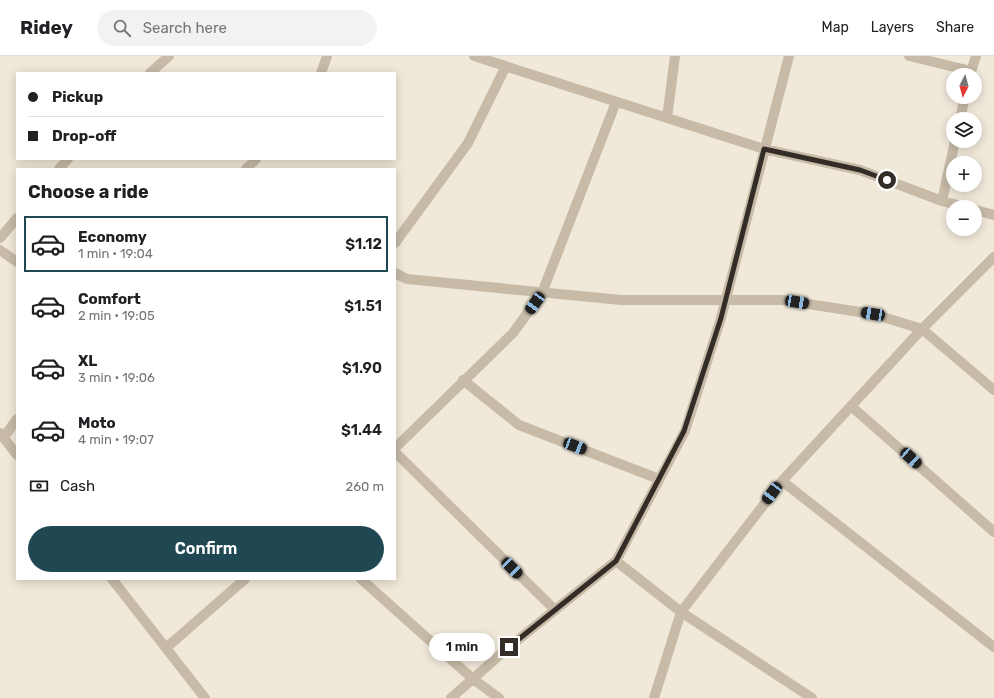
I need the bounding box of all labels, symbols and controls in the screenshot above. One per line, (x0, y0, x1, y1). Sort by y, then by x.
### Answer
search box (97, 10, 377, 46)
text: Ridey (20, 16, 73, 39)
icon: search (111, 17, 133, 39)
text: Search here (143, 19, 227, 37)
text: Map (822, 19, 849, 36)
text: Layers (871, 19, 914, 36)
text: Share (936, 19, 974, 36)
north arrow (946, 68, 982, 104)
map controls (946, 68, 982, 236)
text: Pickup (52, 88, 103, 106)
button: layers (946, 112, 982, 148)
text: Drop-off (52, 127, 116, 145)
button: + (946, 156, 982, 192)
route start (878, 171, 896, 189)
text: Choose a ride (28, 181, 149, 203)
button: − (946, 200, 982, 236)
icon: car (30, 226, 66, 262)
text: Economy (78, 228, 147, 246)
text: $1.12 (345, 235, 382, 253)
text: 1 min · 19:04 (78, 246, 153, 261)
icon: car (30, 288, 66, 324)
text: Comfort (78, 290, 141, 308)
car (523, 290, 547, 316)
car (784, 294, 810, 310)
text: $1.51 (344, 297, 382, 315)
car (860, 306, 886, 322)
text: 2 min · 19:05 (78, 308, 155, 323)
icon: car (30, 350, 66, 386)
text: XL (78, 352, 97, 370)
text: $1.90 (342, 359, 382, 377)
text: 3 min · 19:06 (78, 370, 155, 385)
icon: car (30, 412, 66, 448)
text: Moto (78, 414, 116, 432)
text: $1.44 (341, 421, 382, 439)
text: 4 min · 19:07 (78, 432, 154, 447)
car (562, 436, 588, 456)
car (898, 446, 924, 470)
icon: cash (28, 475, 50, 497)
text: Cash (60, 477, 95, 495)
text: 260 m (346, 479, 384, 494)
car (760, 480, 784, 506)
button: Confirm (28, 526, 384, 572)
car (499, 555, 525, 581)
callout: 1 min (429, 633, 495, 661)
route end (500, 638, 518, 656)
text: 1 min (446, 639, 478, 654)

